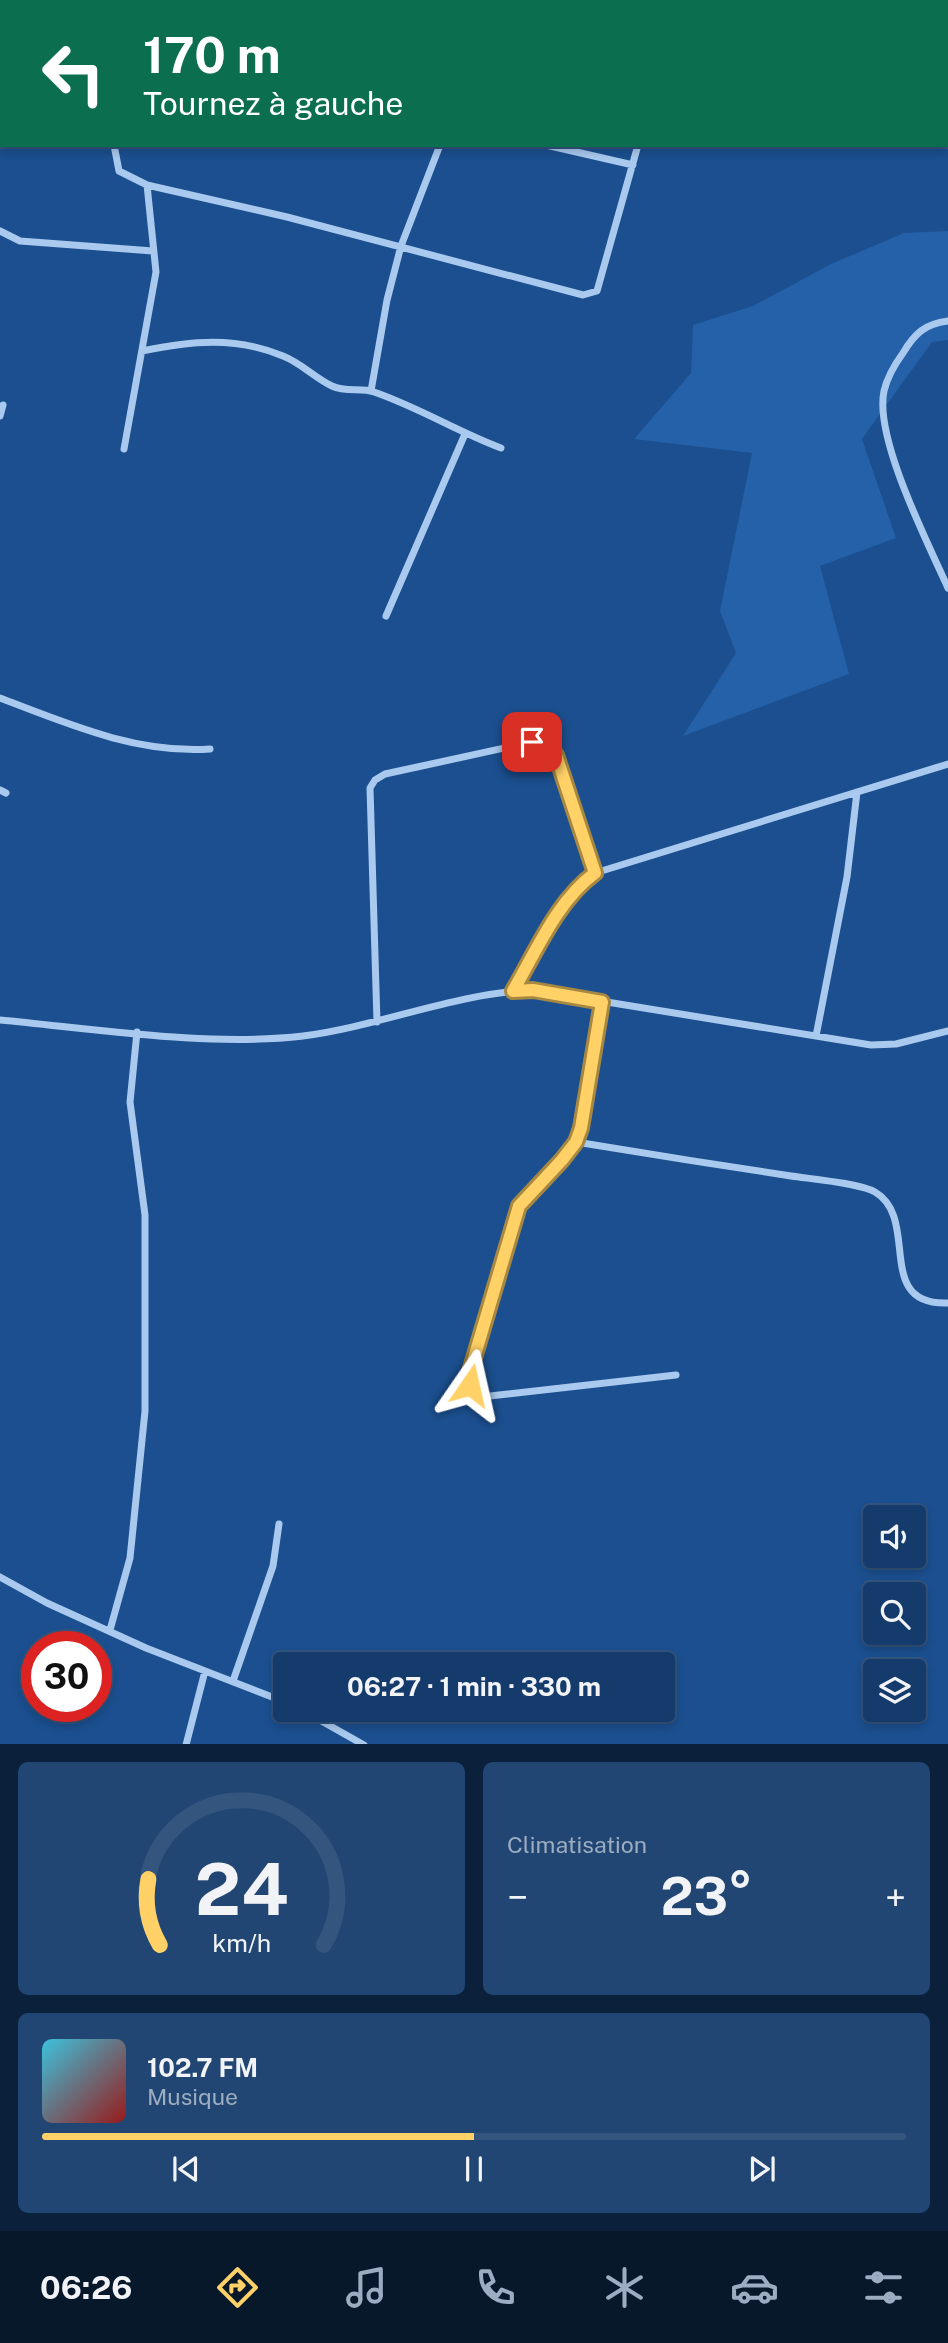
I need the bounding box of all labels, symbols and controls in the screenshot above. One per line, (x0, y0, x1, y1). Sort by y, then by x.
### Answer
text: 170 m (143, 26, 281, 84)
icon: left (28, 28, 119, 119)
text: Tournez à gauche (143, 85, 403, 122)
pin (502, 712, 562, 772)
icon: arrive (513, 723, 551, 761)
position arrow (433, 1348, 507, 1422)
map controls (863, 1505, 926, 1722)
button: sound (863, 1505, 926, 1568)
button: search (863, 1582, 926, 1645)
speed limit sign: 30 (21, 1631, 112, 1722)
button: layers (863, 1659, 926, 1722)
text: 06:27 · 1 min · 330 m (347, 1671, 601, 1702)
text: Climatisation (507, 1831, 647, 1858)
text: 24 (195, 1846, 288, 1931)
text: 23° (660, 1866, 753, 1927)
text: − (507, 1875, 528, 1920)
text: + (885, 1875, 906, 1920)
text: km/h (212, 1927, 271, 1957)
text: 102.7 FM (147, 2052, 258, 2083)
text: Musique (147, 2083, 238, 2110)
icon: previous (167, 2150, 205, 2188)
icon: pause (455, 2150, 493, 2188)
icon: next (743, 2150, 781, 2188)
icon: directions (213, 2263, 262, 2312)
icon: music (342, 2263, 391, 2312)
icon: phone (471, 2263, 520, 2312)
icon: climate (600, 2263, 649, 2312)
icon: car (730, 2263, 779, 2312)
icon: filters (859, 2263, 908, 2312)
text: 06:26 (40, 2269, 133, 2306)

